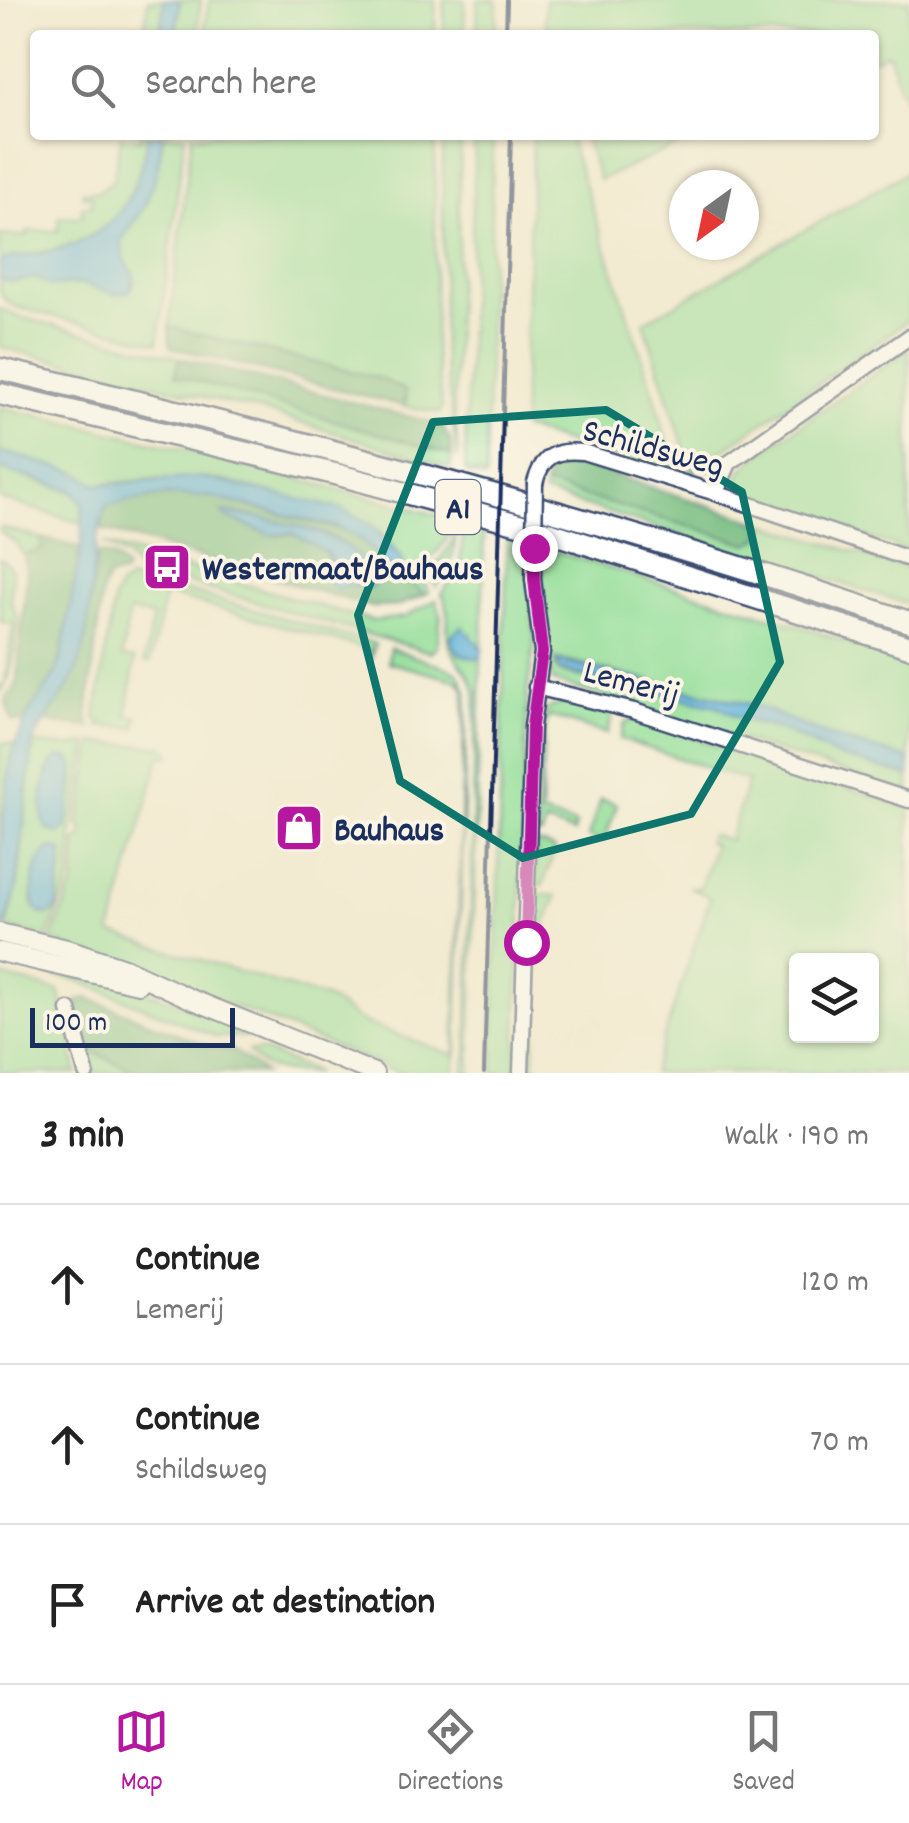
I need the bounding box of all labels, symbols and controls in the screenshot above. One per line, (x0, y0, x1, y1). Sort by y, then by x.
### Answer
search box (30, 30, 879, 140)
icon: search (65, 58, 120, 113)
text: Search here (145, 58, 317, 113)
north arrow (669, 170, 759, 260)
street label: Schildsweg (576, 408, 729, 494)
road number: A1 (436, 480, 480, 534)
route end (512, 526, 558, 572)
bus stop icon: Westermaat/Bauhaus (141, 541, 193, 593)
place label: Westermaat/Bauhaus (202, 547, 484, 597)
street label: Lemerij (577, 649, 684, 723)
shop icon: Bauhaus (273, 802, 325, 854)
place label: Bauhaus (334, 808, 444, 858)
route start (504, 920, 550, 966)
map controls (789, 953, 879, 1043)
button: layers (789, 953, 879, 1043)
scale bar (30, 1003, 235, 1048)
text: 100 m (45, 1005, 107, 1045)
text: 3 min (40, 1108, 124, 1168)
text: Walk · 190 m (724, 1115, 869, 1161)
text: Continue (135, 1234, 260, 1289)
icon: ahead (40, 1257, 95, 1312)
text: 120 m (801, 1261, 869, 1307)
text: Lemerij (135, 1289, 224, 1335)
text: Continue (135, 1394, 260, 1449)
icon: ahead (40, 1417, 95, 1472)
text: 70 m (810, 1421, 869, 1467)
text: Schildsweg (135, 1449, 267, 1495)
icon: arrive (40, 1577, 95, 1632)
text: Arrive at destination (135, 1577, 435, 1632)
tab: Map (114, 1704, 169, 1804)
tab: Directions (398, 1704, 504, 1804)
tab: Saved (732, 1704, 795, 1804)

